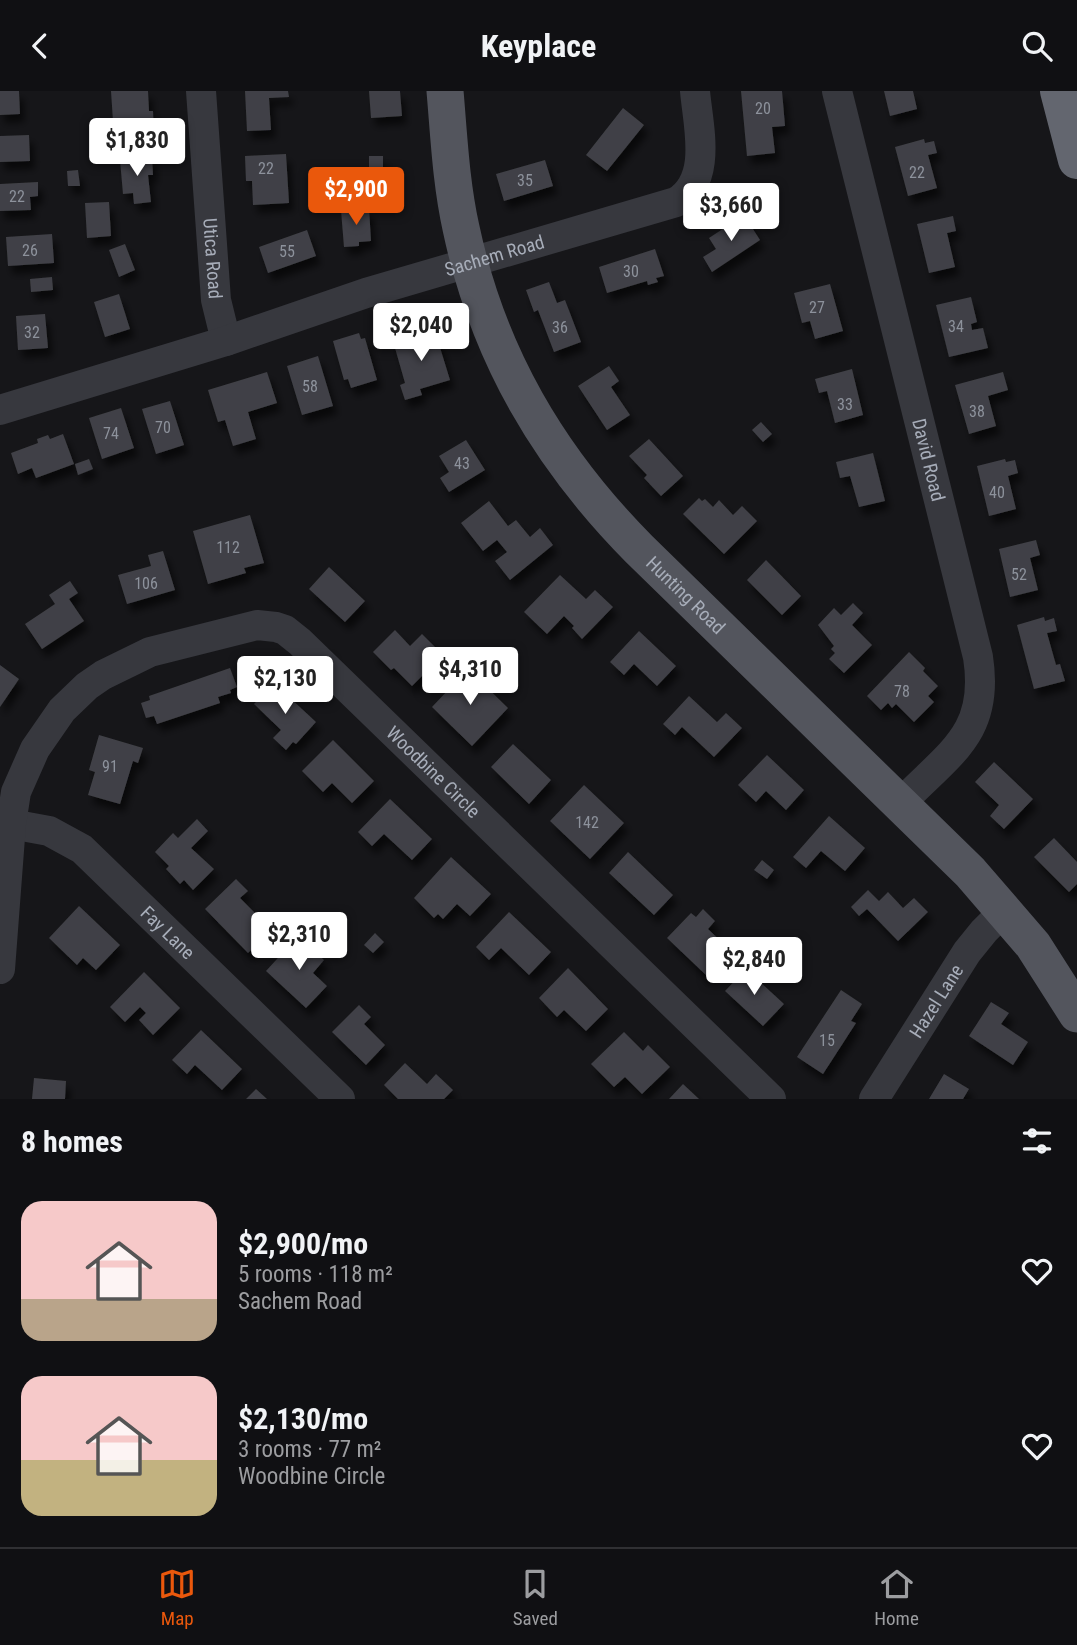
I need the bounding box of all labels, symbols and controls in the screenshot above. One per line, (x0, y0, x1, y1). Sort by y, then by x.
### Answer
icon: back (21, 27, 59, 65)
text: Keyplace (481, 27, 596, 65)
icon: search (1018, 27, 1056, 65)
house number: 20 (755, 99, 771, 118)
pin: $1,830 (80, 119, 194, 178)
text: $1,830 (105, 127, 169, 154)
house number: 22 (258, 159, 274, 178)
house number: 22 (909, 163, 925, 182)
pin: $2,900 (299, 167, 413, 227)
house number: 35 (517, 171, 533, 190)
text: $2,900 (324, 176, 388, 203)
pin: $3,660 (674, 183, 788, 243)
house number: 22 (9, 187, 25, 206)
text: $3,660 (699, 192, 763, 219)
street label: Utica Road (198, 217, 227, 300)
street label: Sachem Road (442, 230, 547, 281)
house number: 26 (22, 241, 38, 260)
house number: 55 (279, 242, 295, 261)
house number: 30 (623, 262, 639, 281)
house number: 27 (809, 298, 825, 317)
pin: $2,040 (364, 303, 478, 363)
text: $2,040 (389, 312, 453, 339)
house number: 34 (948, 317, 964, 336)
house number: 36 (552, 318, 568, 337)
house number: 32 (24, 323, 40, 342)
house number: 58 (302, 377, 318, 396)
house number: 33 (837, 395, 853, 414)
house number: 38 (969, 402, 985, 421)
street label: David Road (907, 416, 950, 504)
house number: 70 (155, 418, 171, 437)
house number: 74 (103, 424, 119, 443)
house number: 43 (454, 454, 470, 473)
house number: 40 (989, 483, 1005, 502)
house number: 112 (216, 538, 240, 557)
street label: Hunting Road (641, 552, 730, 639)
house number: 52 (1011, 565, 1027, 584)
house number: 106 (134, 574, 158, 593)
pin: $4,310 (413, 647, 527, 707)
text: $4,310 (438, 656, 502, 683)
pin: $2,130 (228, 657, 342, 716)
text: $2,130 (253, 665, 317, 692)
house number: 78 (894, 682, 910, 701)
street label: Woodbine Circle (382, 721, 485, 823)
house number: 91 (102, 757, 118, 776)
house number: 142 (575, 813, 599, 832)
street label: Fay Lane (136, 901, 200, 964)
pin: $2,310 (242, 913, 356, 972)
text: $2,310 (267, 921, 331, 948)
pin: $2,840 (697, 937, 811, 997)
text: $2,840 (722, 946, 786, 973)
street label: Hazel Lane (905, 960, 968, 1042)
house number: 15 (819, 1031, 835, 1050)
icon: filters (1018, 1122, 1056, 1160)
text: 8 homes (21, 1124, 123, 1159)
text: $2,900/mo (238, 1226, 368, 1261)
icon: home (77, 1229, 161, 1313)
icon: heart (1018, 1252, 1056, 1290)
text: 5 rooms · 118 m² (238, 1261, 393, 1288)
text: Sachem Road (238, 1288, 362, 1315)
text: $2,130/mo (238, 1401, 368, 1436)
icon: home (77, 1404, 161, 1488)
icon: heart (1018, 1427, 1056, 1465)
text: 3 rooms · 77 m² (238, 1436, 381, 1463)
text: Woodbine Circle (238, 1463, 385, 1490)
tab: Map (158, 1565, 196, 1630)
tab: Saved (513, 1565, 558, 1630)
tab: Home (874, 1565, 919, 1630)

